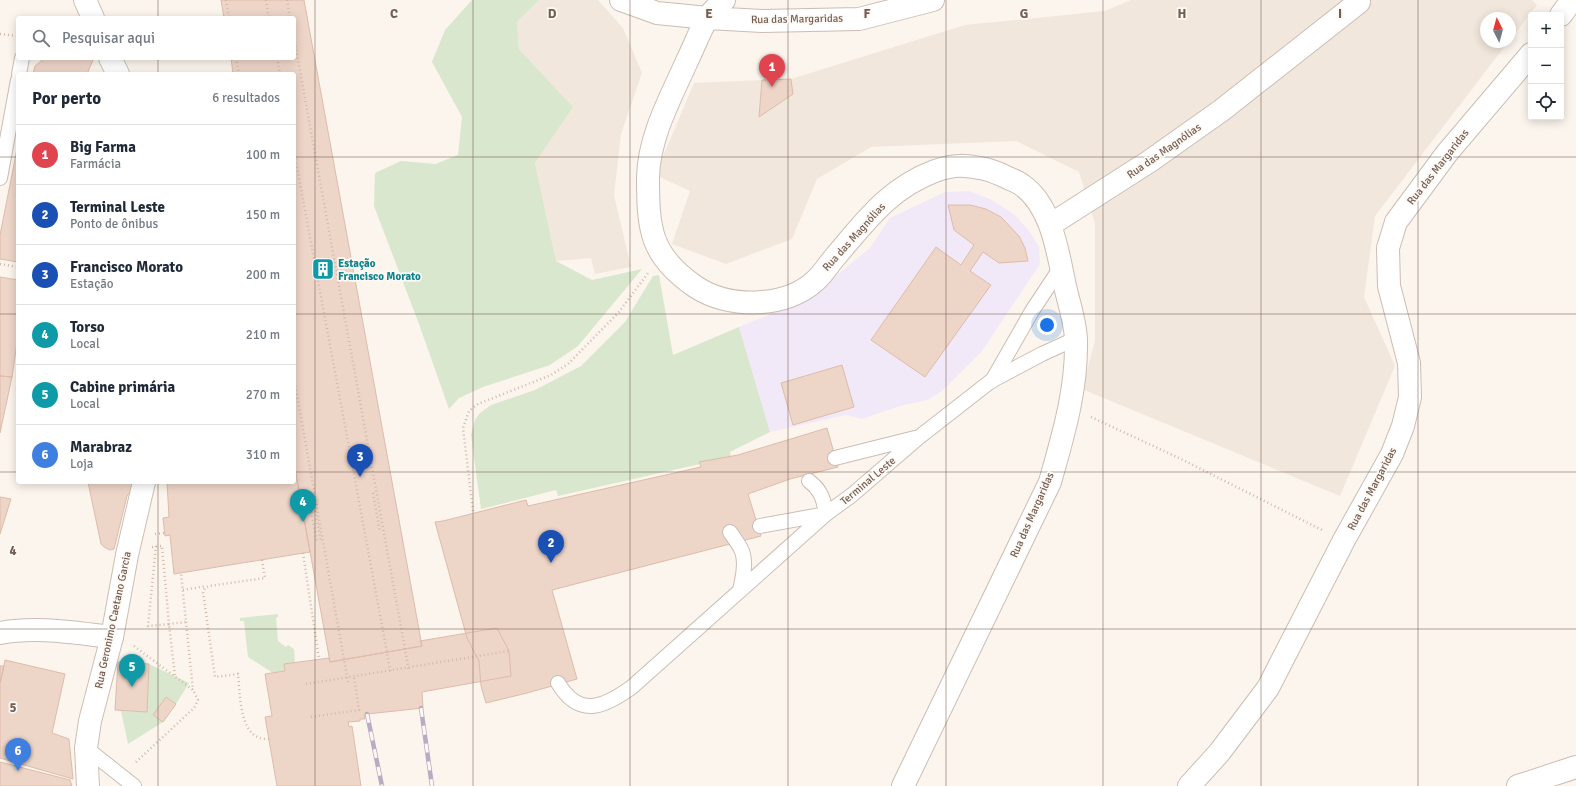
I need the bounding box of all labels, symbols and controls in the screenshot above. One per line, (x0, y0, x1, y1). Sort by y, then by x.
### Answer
text: C (390, 6, 398, 22)
text: D (548, 6, 557, 22)
text: E (705, 6, 713, 22)
text: F (864, 6, 871, 22)
text: G (1020, 6, 1028, 22)
text: H (1178, 6, 1186, 22)
text: I (1338, 6, 1342, 22)
street label: Rua das Margaridas (751, 12, 843, 26)
north arrow (1480, 12, 1516, 48)
map controls (1528, 12, 1564, 120)
button: + (1528, 12, 1564, 48)
search box (16, 16, 296, 60)
icon: search (30, 27, 52, 49)
text: Pesquisar aqui (62, 29, 155, 47)
button: − (1528, 48, 1564, 84)
pin: 1 (759, 54, 785, 87)
button: locate (1528, 84, 1564, 120)
text: Por perto (32, 88, 101, 109)
text: 6 resultados (212, 90, 280, 106)
street label: Rua das Magnólias (1124, 120, 1204, 181)
street label: Rua das Margaridas (1404, 127, 1472, 207)
text: Big Farma (70, 138, 136, 156)
text: 1 (41, 147, 49, 163)
text: 100 m (246, 147, 280, 163)
text: Farmácia (70, 156, 121, 172)
text: Terminal Leste (70, 198, 165, 216)
street label: Rua das Magnólias (820, 200, 888, 274)
text: 2 (41, 207, 49, 223)
text: 150 m (246, 207, 280, 223)
text: Ponto de ônibus (70, 216, 158, 232)
building icon: Estação Francisco Morato (310, 256, 336, 282)
place label: Estação Francisco Morato (338, 257, 421, 283)
text: Francisco Morato (70, 258, 183, 276)
text: 3 (41, 267, 49, 283)
text: 200 m (246, 267, 280, 283)
text: Estação (70, 276, 114, 292)
your location (1037, 315, 1057, 335)
text: Torso (70, 318, 105, 336)
text: 4 (41, 327, 49, 343)
text: 210 m (246, 327, 280, 343)
text: Local (70, 336, 100, 352)
text: Cabine primária (70, 378, 175, 396)
text: 5 (41, 387, 49, 403)
text: 270 m (246, 387, 280, 403)
text: Local (70, 396, 100, 412)
text: Marabraz (70, 438, 132, 456)
pin: 3 (347, 444, 373, 477)
street label: Rua das Margaridas (1345, 445, 1399, 533)
text: 6 (41, 447, 49, 463)
text: 310 m (246, 447, 280, 463)
street label: Terminal Leste (838, 454, 898, 508)
text: Loja (70, 456, 93, 472)
street label: Rua das Margaridas (1007, 470, 1057, 560)
pin: 4 (290, 489, 316, 522)
pin: 2 (538, 530, 564, 563)
text: 4 (9, 543, 17, 559)
street label: Rua Geronimo Caetano Garcia (92, 550, 134, 690)
pin: 5 (119, 654, 145, 687)
text: 5 (9, 700, 17, 716)
pin: 6 (5, 738, 31, 771)

